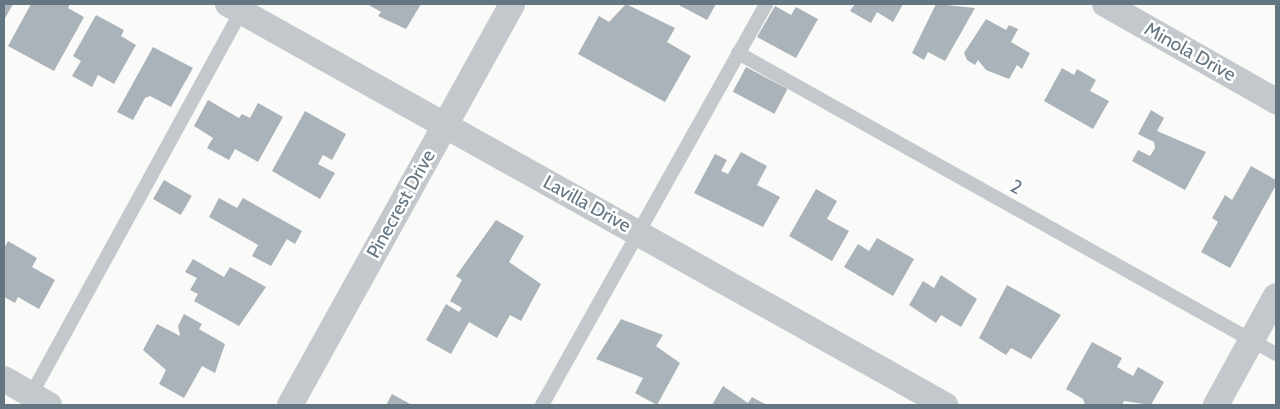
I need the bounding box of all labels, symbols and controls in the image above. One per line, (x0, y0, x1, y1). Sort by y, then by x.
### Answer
street label: Minola Drive (1140, 18, 1240, 86)
street label: Pinecrest Drive (362, 146, 440, 262)
street label: Lavilla Drive (539, 171, 635, 237)
street label: 2 (1006, 175, 1026, 199)

